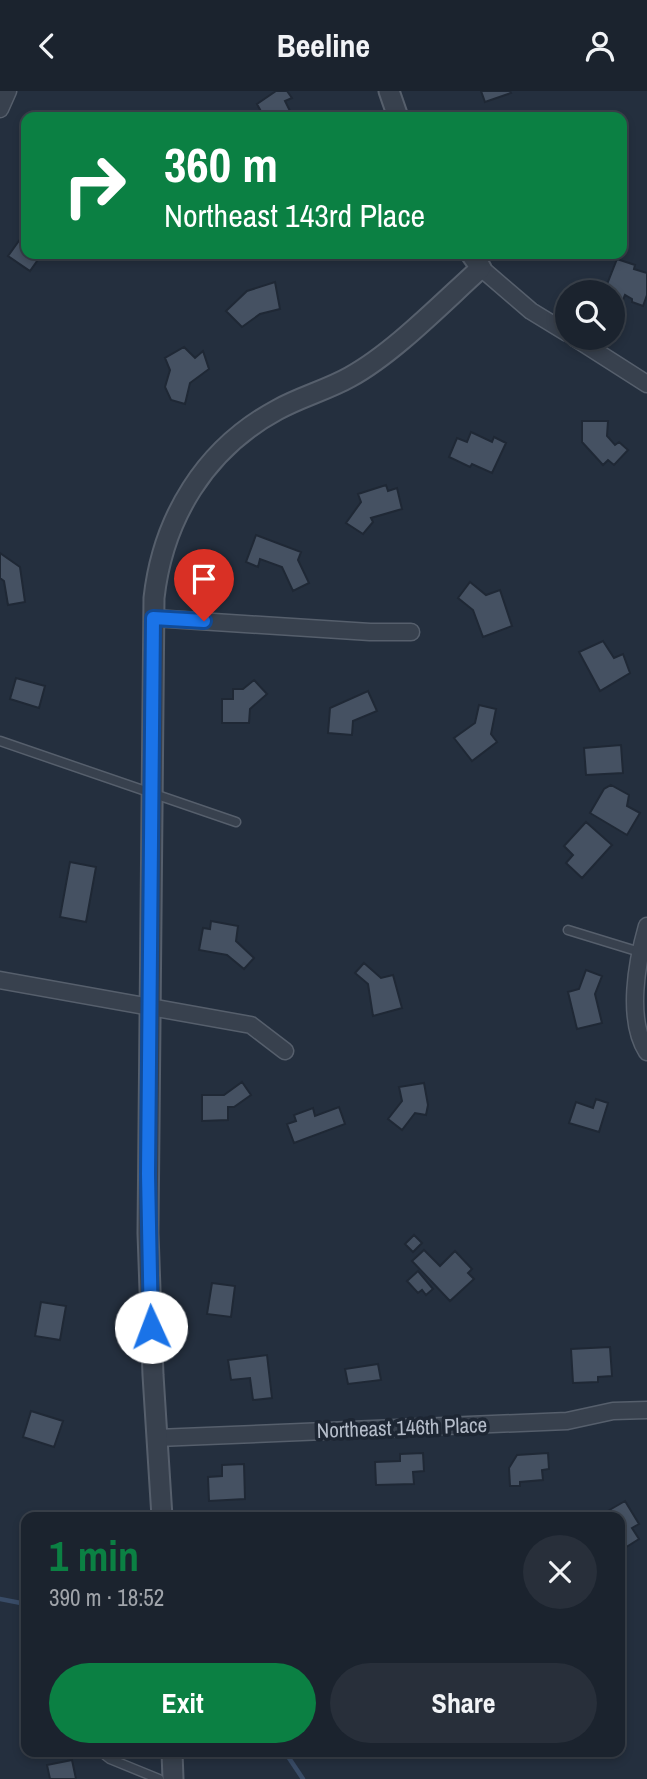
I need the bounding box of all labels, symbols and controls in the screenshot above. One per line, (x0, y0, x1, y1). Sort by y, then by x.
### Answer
text: Beeline (277, 24, 370, 67)
icon: back (28, 27, 66, 65)
icon: person (581, 27, 619, 65)
text: 360 m (164, 131, 278, 197)
icon: right (49, 140, 140, 231)
text: Northeast 143rd Place (164, 194, 425, 237)
map controls (555, 280, 625, 350)
button: search (555, 280, 625, 350)
pin (174, 549, 234, 621)
icon: arrive (185, 560, 223, 598)
position arrow (114, 1290, 188, 1364)
street label: Northeast 146th Place (316, 1410, 488, 1445)
text: 1 min (49, 1528, 139, 1584)
button: close (523, 1535, 597, 1609)
text: 390 m · 18:52 (49, 1582, 164, 1613)
button: Exit (49, 1663, 316, 1743)
button: Share (330, 1663, 597, 1743)

